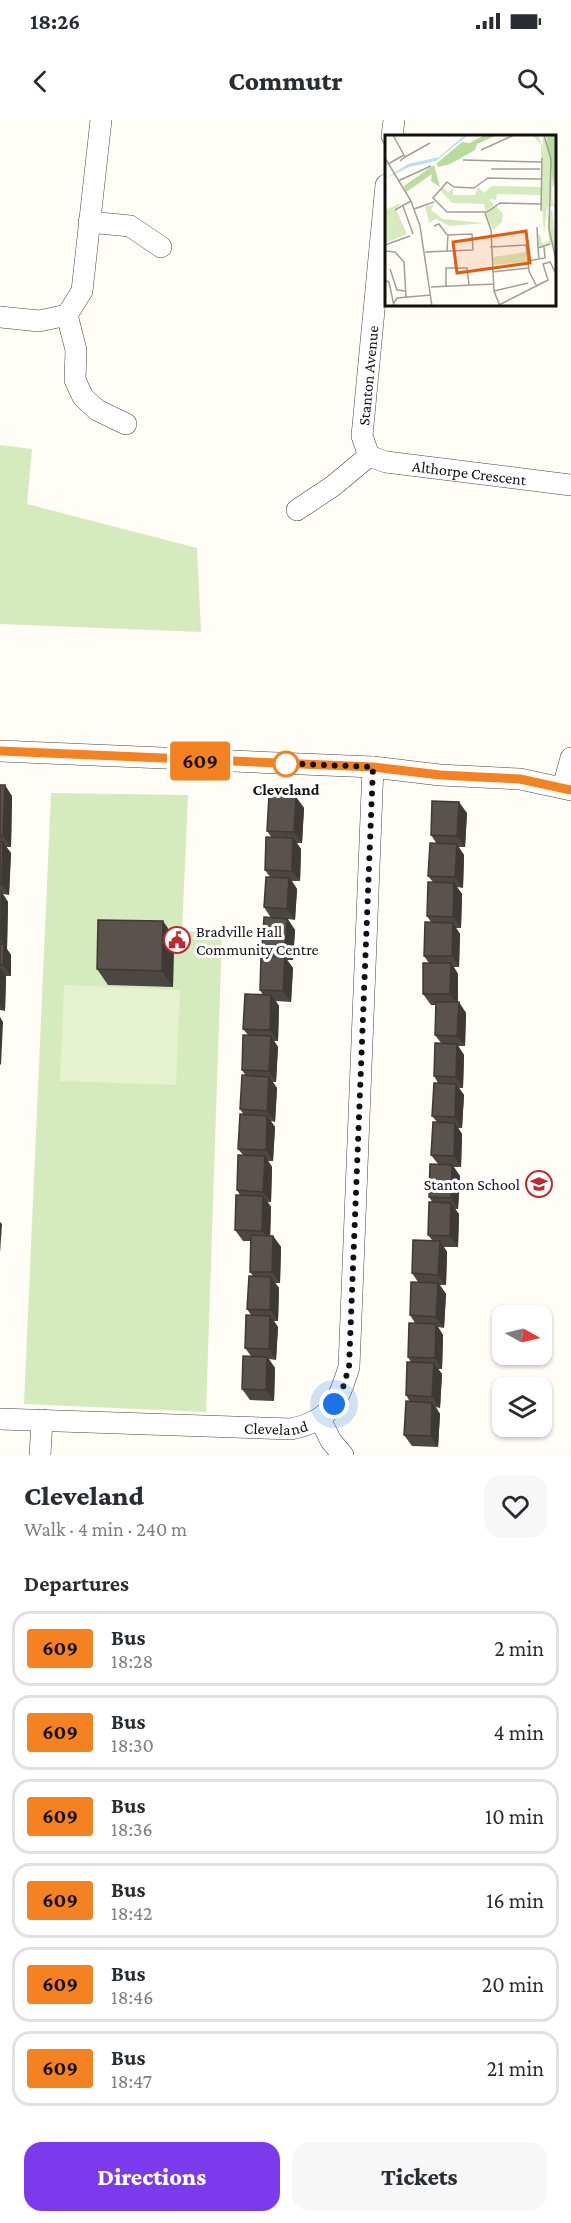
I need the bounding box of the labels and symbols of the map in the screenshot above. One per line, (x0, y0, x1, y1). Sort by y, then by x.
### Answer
inset map (385, 135, 556, 306)
street label: Stanton Avenue (355, 325, 381, 426)
street label: Althorpe Crescent (411, 457, 528, 488)
line badge: 609 (166, 742, 234, 780)
marker: Cleveland (273, 751, 299, 777)
place label: Cleveland (252, 781, 320, 798)
place label: Bradville Hall Community Centre (196, 923, 319, 959)
public building icon: Bradville Hall Community Centre (162, 925, 192, 955)
school or university icon: Stanton School (524, 1169, 554, 1199)
place label: Stanton School (424, 1176, 520, 1193)
north arrow (492, 1305, 552, 1365)
your location (319, 1389, 349, 1419)
street label: Cleveland (244, 1416, 310, 1438)

